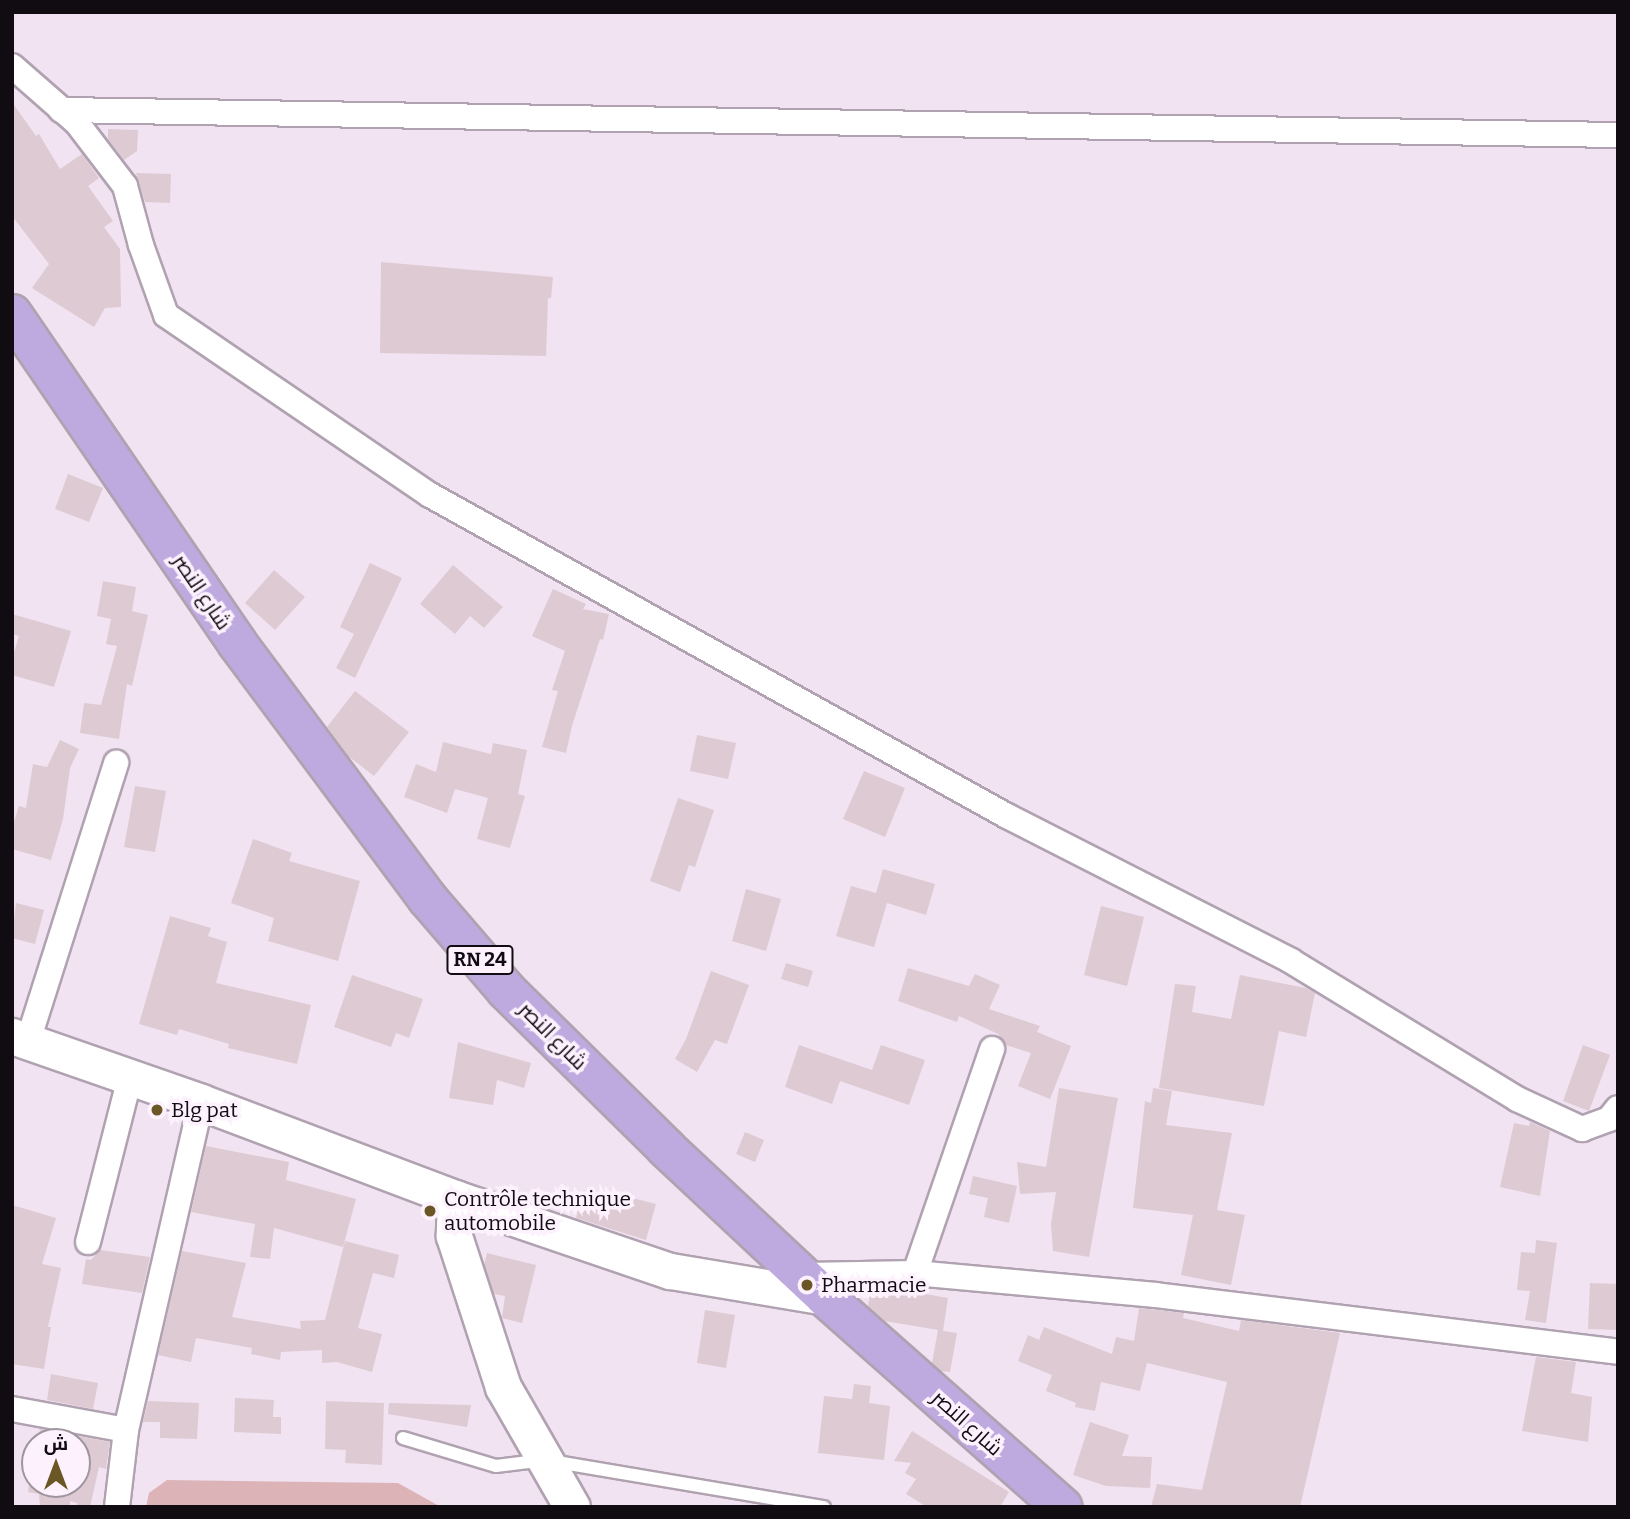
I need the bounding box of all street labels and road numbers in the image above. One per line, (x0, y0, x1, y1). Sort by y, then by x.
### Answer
street label: شارع النصر (168, 549, 236, 635)
road number: RN 24 (445, 944, 515, 976)
street label: شارع النصر (514, 997, 592, 1075)
street label: شارع النصر (927, 1385, 1007, 1461)

